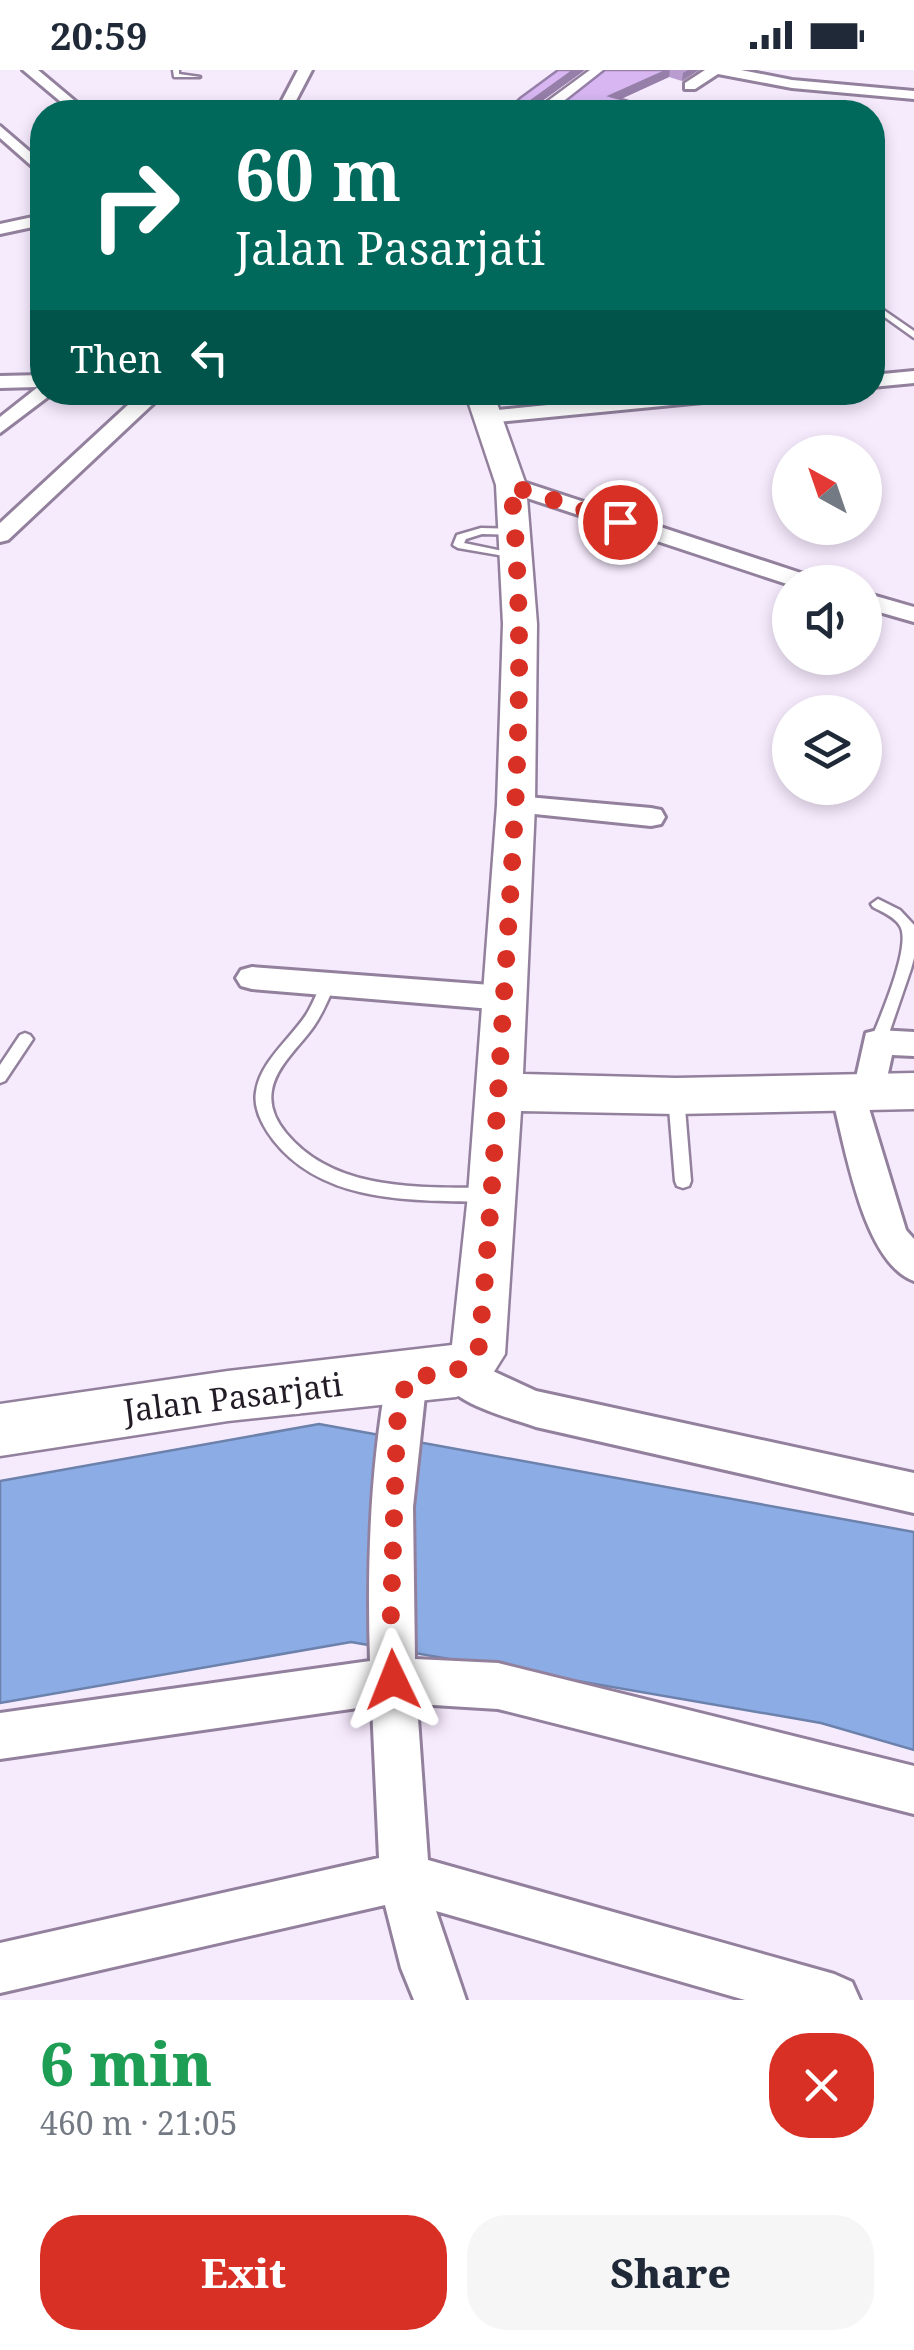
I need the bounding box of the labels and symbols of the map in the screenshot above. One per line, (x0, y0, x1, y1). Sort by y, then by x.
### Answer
north arrow (772, 435, 882, 545)
pin (578, 480, 663, 565)
street label: Jalan Pasarjati (120, 1362, 345, 1431)
position arrow (341, 1628, 445, 1732)

